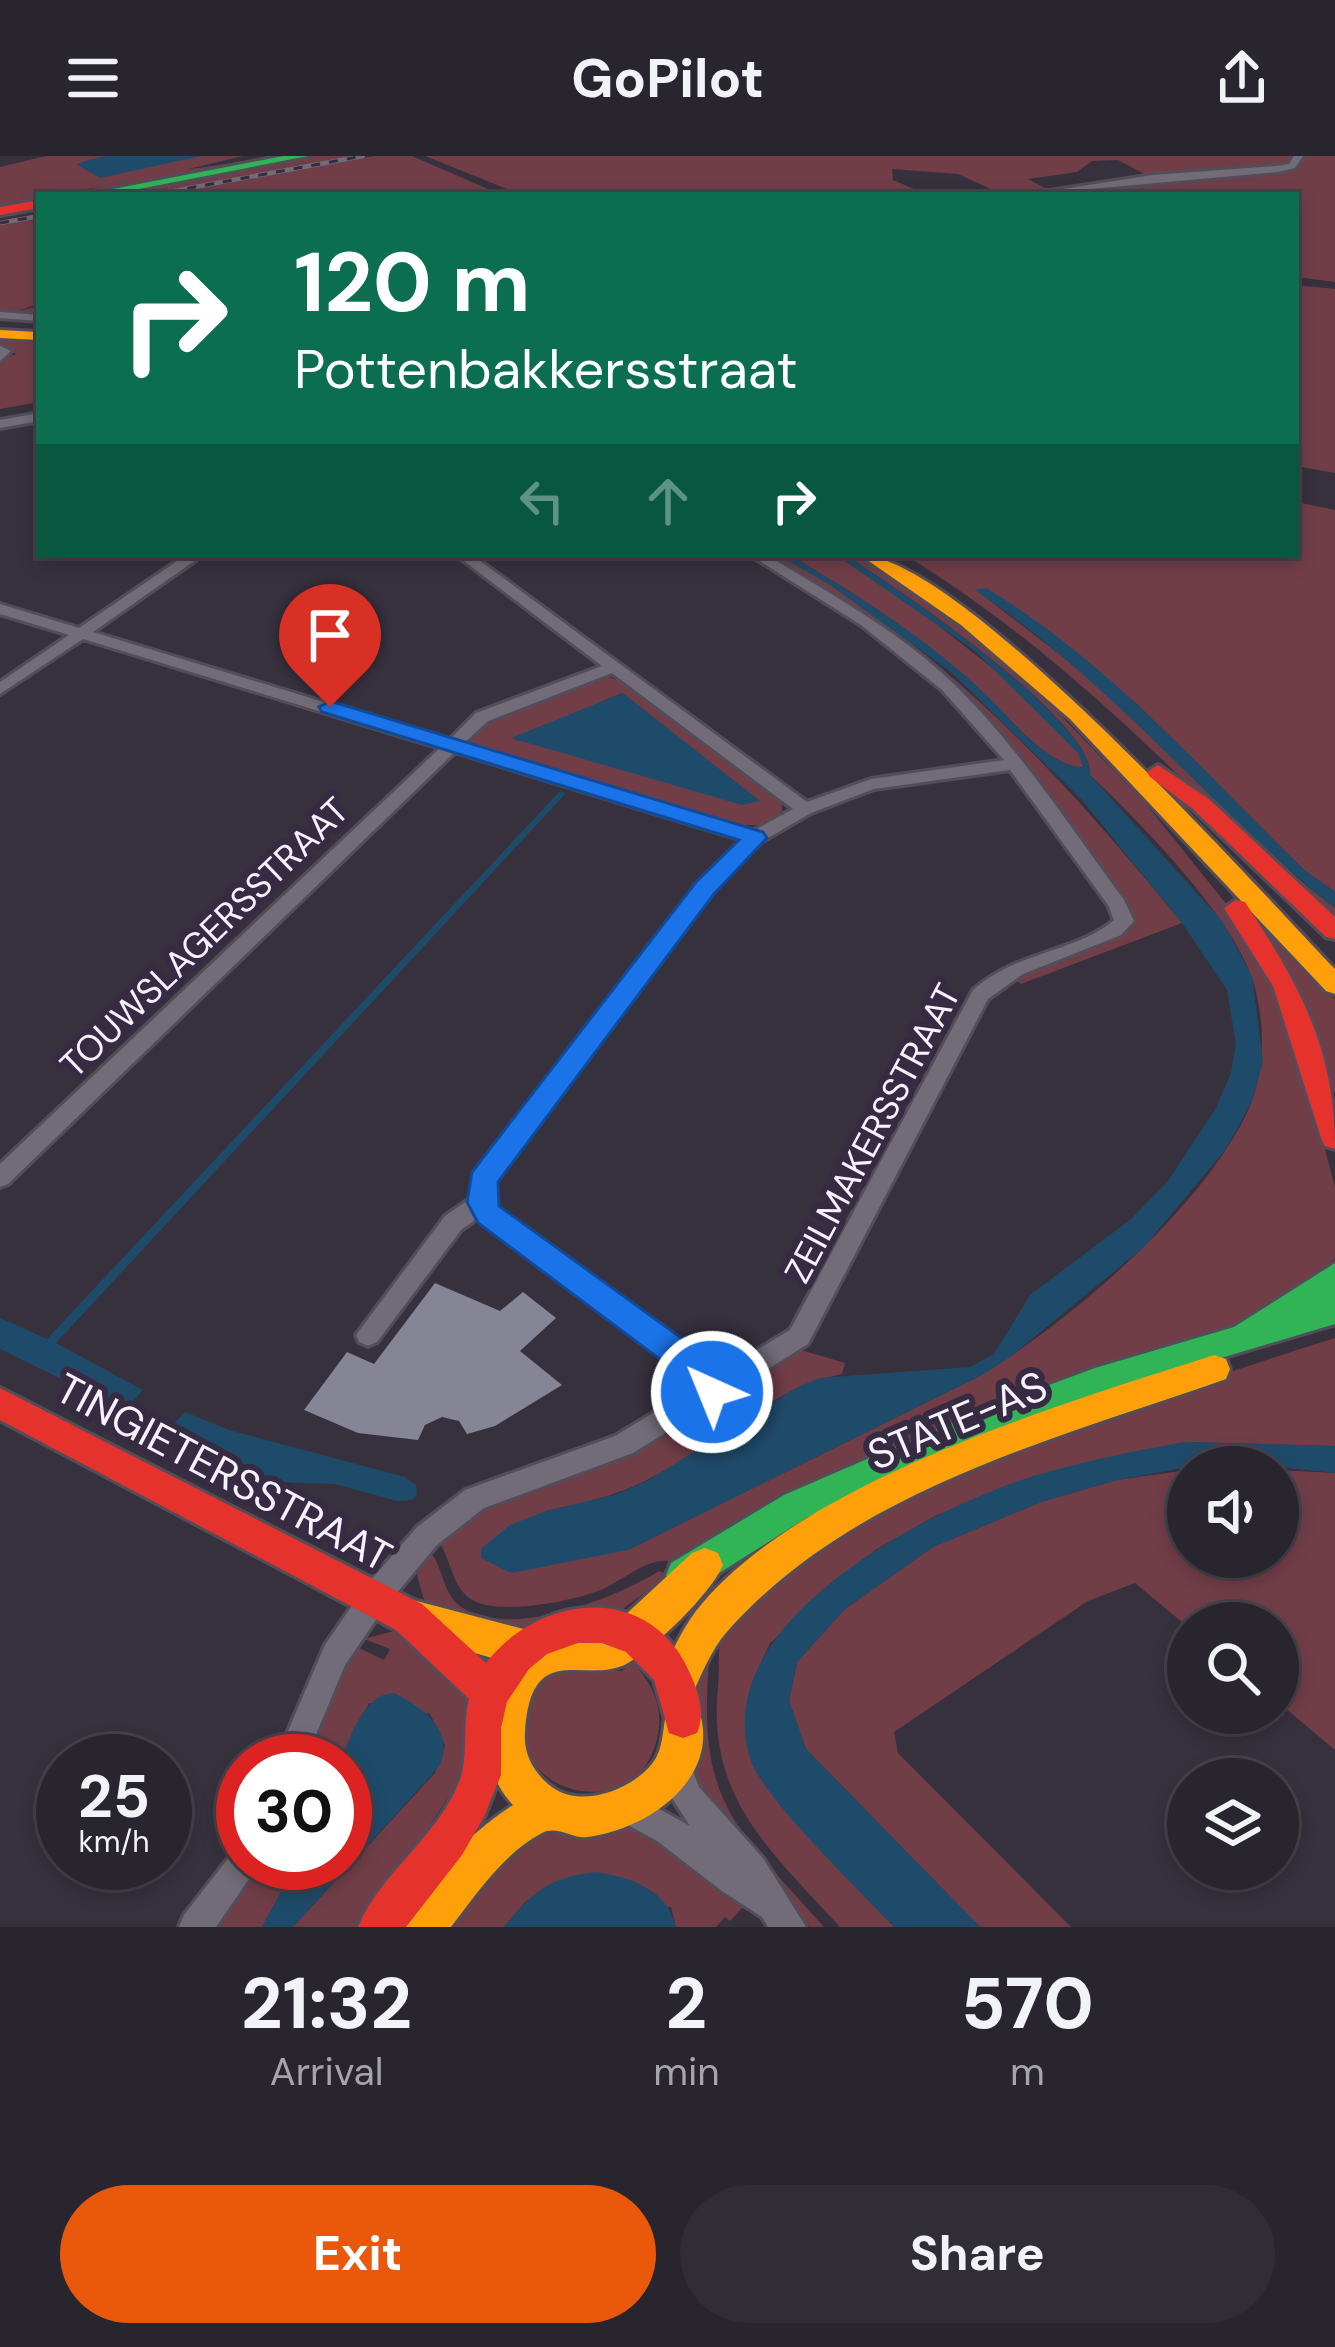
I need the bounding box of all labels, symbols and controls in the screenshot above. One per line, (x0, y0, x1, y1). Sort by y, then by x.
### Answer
text: GoPilot (571, 43, 764, 114)
icon: menu (60, 45, 126, 111)
icon: share (1209, 45, 1275, 111)
text: 120 m (294, 228, 531, 337)
icon: right (96, 240, 252, 396)
text: Pottenbakkersstraat (294, 334, 798, 405)
icon: left (509, 468, 575, 534)
icon: ahead (635, 468, 701, 534)
icon: right (761, 468, 827, 534)
pin (279, 584, 381, 707)
icon: arrive (297, 602, 363, 668)
street label: TOUWSLAGERSSTRAAT (50, 787, 359, 1088)
street label: ZEILMAKERSSTRAAT (774, 976, 971, 1291)
position arrow (649, 1329, 775, 1455)
street label: STATE-AS (859, 1358, 1055, 1483)
street label: TINGIETERSSTRAAT (46, 1361, 401, 1584)
map controls (1167, 1446, 1299, 1890)
button: sound (1167, 1446, 1299, 1578)
button: search (1167, 1602, 1299, 1734)
speed limit sign: 30 (216, 1734, 372, 1890)
text: 25 (78, 1757, 150, 1836)
button: layers (1167, 1758, 1299, 1890)
text: km/h (79, 1822, 149, 1861)
text: 21:32 (241, 1957, 412, 2050)
text: 2 (666, 1957, 707, 2050)
text: 570 (961, 1957, 1094, 2050)
text: Arrival (270, 2046, 383, 2097)
text: min (653, 2046, 720, 2097)
text: m (1010, 2046, 1045, 2097)
button: Exit (60, 2185, 656, 2323)
button: Share (680, 2185, 1275, 2323)

